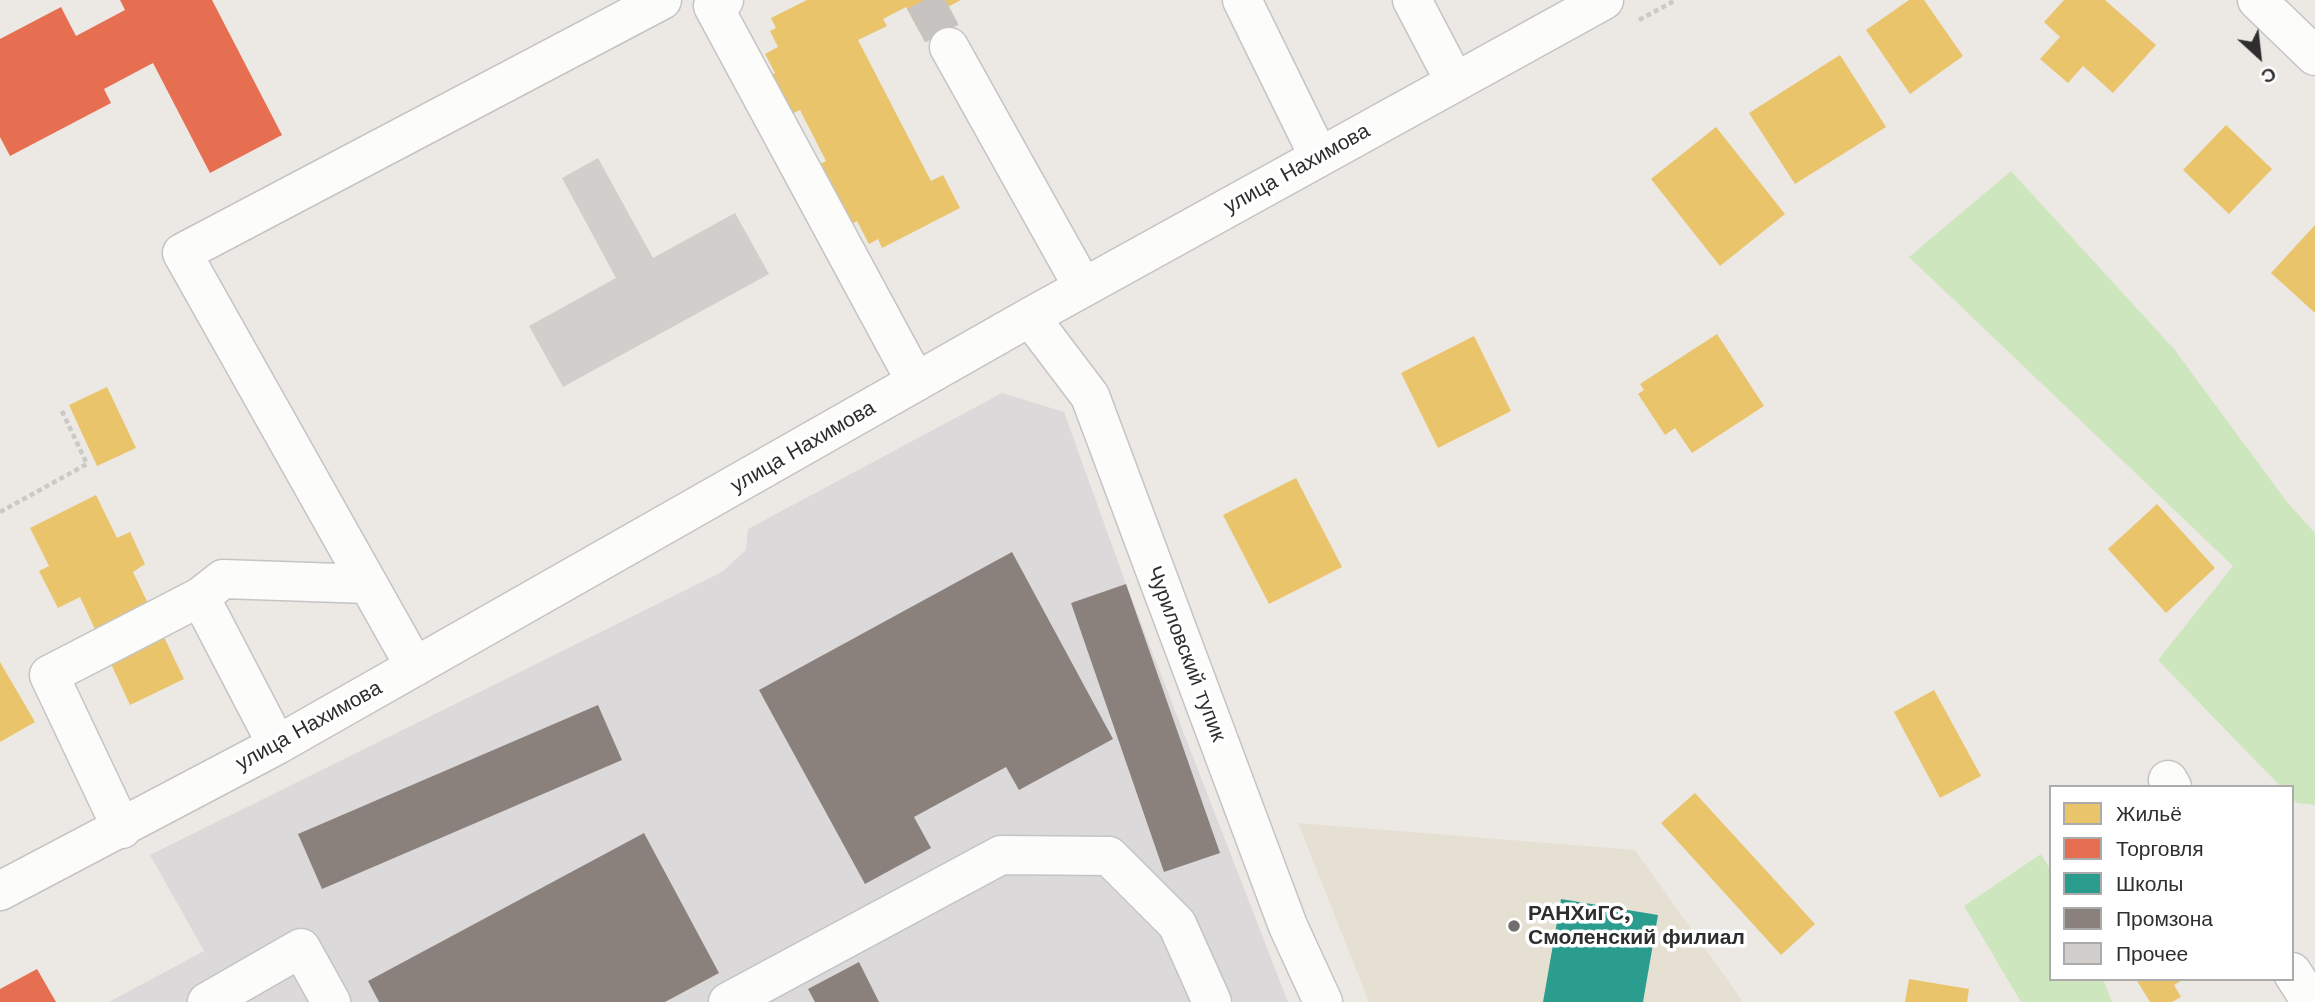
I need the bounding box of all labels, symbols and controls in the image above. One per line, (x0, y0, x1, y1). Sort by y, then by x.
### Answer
north arrow (2224, 21, 2294, 91)
text: С (2257, 62, 2280, 89)
street label: улица Нахимова (1220, 119, 1374, 219)
street label: улица Нахимова (726, 395, 880, 499)
street label: Чуриловский тупик (1141, 563, 1231, 745)
street label: улица Нахимова (232, 676, 386, 776)
legend (2049, 785, 2294, 981)
text: Жильё (2116, 801, 2182, 826)
text: Торговля (2116, 836, 2204, 861)
text: Школы (2116, 871, 2183, 896)
place label: РАНХиГС, Смоленский филиал (1528, 901, 1745, 951)
text: Промзона (2116, 906, 2213, 931)
marker: РАНХиГС, Смоленский филиал (1506, 918, 1522, 934)
text: Прочее (2116, 941, 2188, 966)

